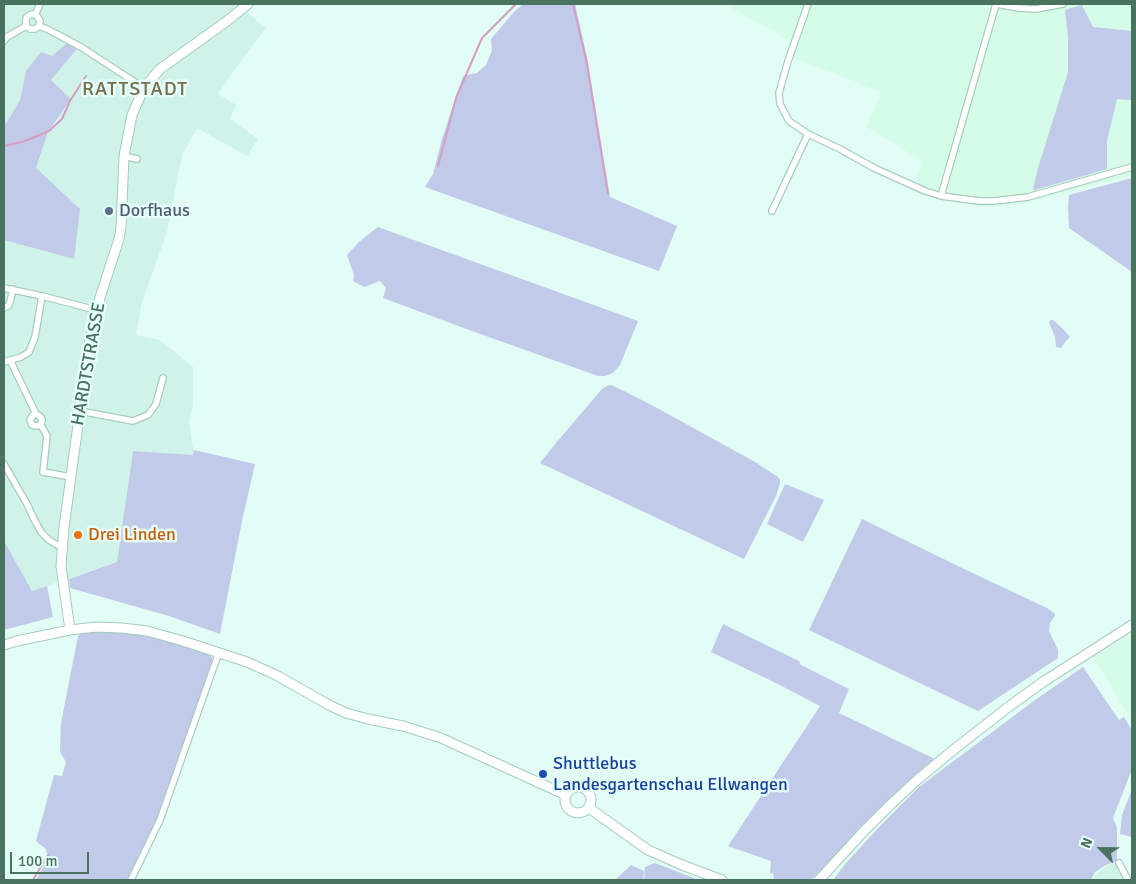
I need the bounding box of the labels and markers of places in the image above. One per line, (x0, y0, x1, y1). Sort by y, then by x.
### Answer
place label: Dorfhaus (119, 200, 190, 222)
marker: Dorfhaus (103, 205, 115, 217)
place label: Drei Linden (88, 524, 176, 546)
marker: Drei Linden (72, 529, 84, 541)
place label: Shuttlebus Landesgartenschau Ellwangen (553, 753, 788, 796)
marker: Shuttlebus Landesgartenschau Ellwangen (537, 768, 549, 780)

